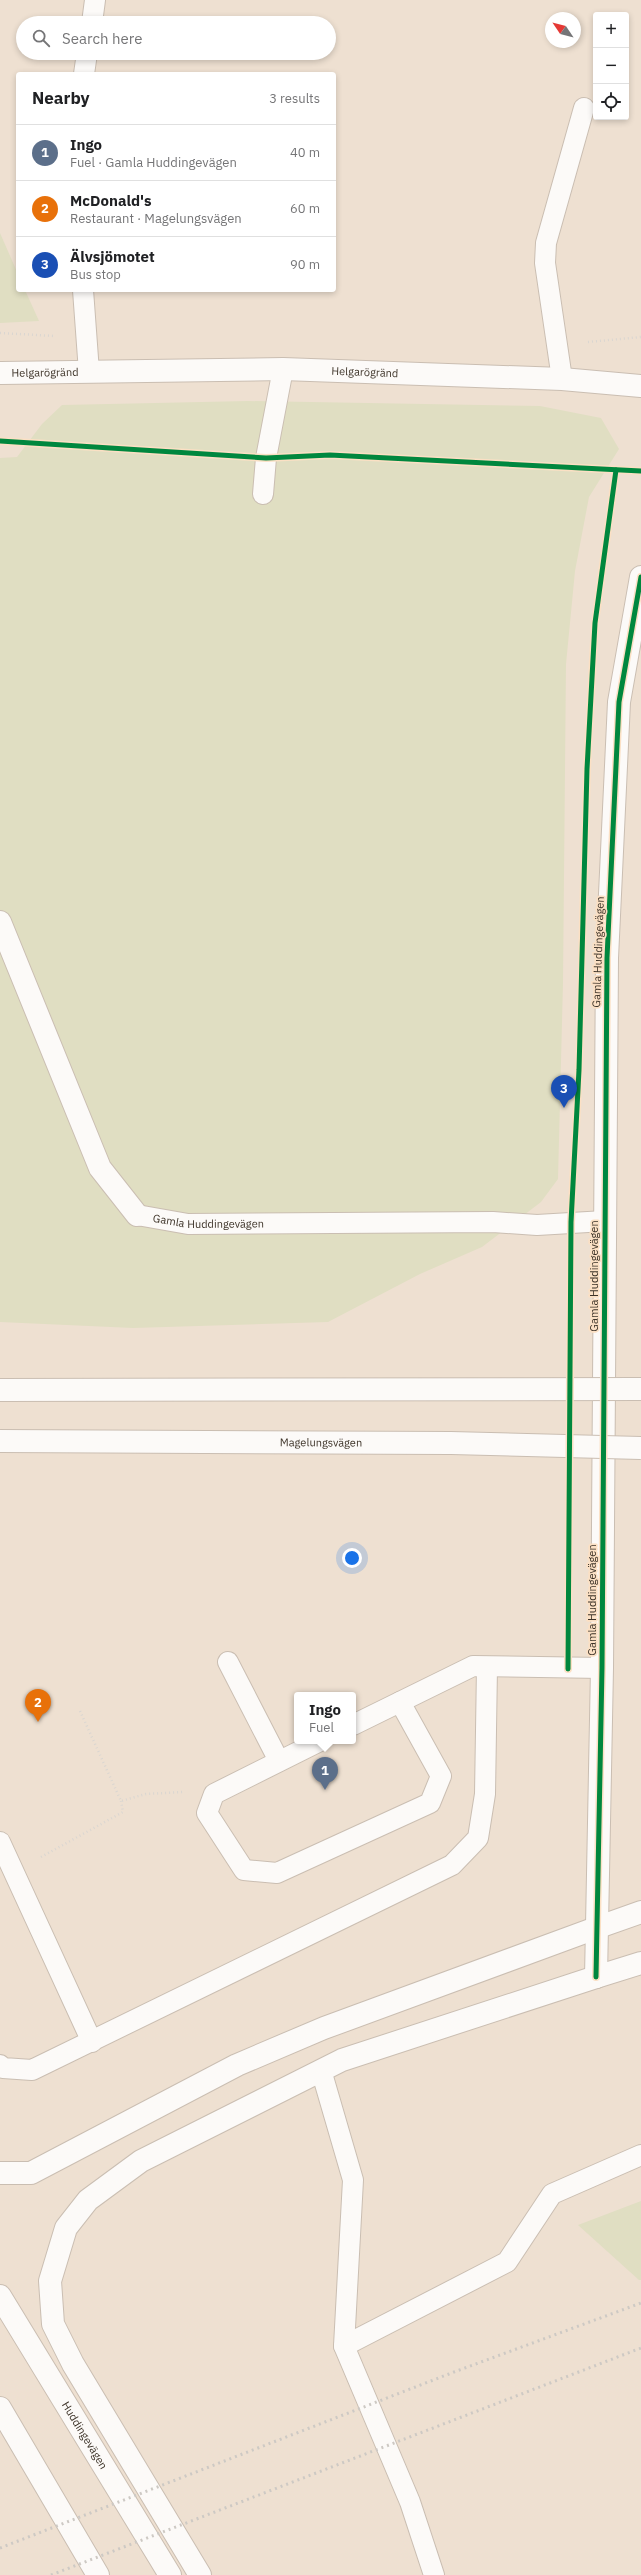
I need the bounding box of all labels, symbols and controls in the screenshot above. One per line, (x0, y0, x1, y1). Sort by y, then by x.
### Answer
north arrow (545, 12, 581, 48)
map controls (593, 12, 629, 120)
button: + (593, 12, 629, 48)
search box (16, 16, 336, 60)
icon: search (30, 27, 52, 49)
text: Search here (62, 29, 142, 48)
button: − (593, 48, 629, 84)
button: locate (593, 84, 629, 120)
text: Nearby (32, 87, 90, 109)
text: 3 results (269, 90, 320, 107)
text: Ingo (70, 135, 102, 154)
text: 1 (41, 144, 49, 161)
text: 40 m (290, 144, 320, 161)
text: Fuel · Gamla Huddingevägen (70, 154, 237, 171)
text: McDonald's (70, 191, 152, 210)
text: 2 (41, 200, 49, 217)
text: 60 m (290, 200, 320, 217)
text: Restaurant · Magelungsvägen (70, 210, 242, 227)
text: Älvsjömotet (70, 247, 155, 266)
text: 3 (41, 256, 49, 273)
text: 90 m (290, 256, 320, 273)
text: Bus stop (70, 266, 121, 283)
street label: Helgarögränd (331, 364, 399, 380)
street label: Helgarögränd (11, 365, 79, 380)
street label: Gamla Huddingevägen (589, 896, 607, 1008)
pin: 3 (551, 1075, 577, 1108)
street label: Gamla Huddingevägen (152, 1211, 264, 1231)
street label: Gamla Huddingevägen (587, 1220, 601, 1332)
street label: Magelungsvägen (280, 1435, 362, 1450)
street label: Gamla Huddingevägen (585, 1544, 599, 1656)
your location (342, 1548, 362, 1568)
pin: 2 (25, 1689, 51, 1722)
popup (294, 1692, 356, 1744)
text: Ingo (309, 1700, 341, 1719)
text: Fuel (309, 1719, 334, 1736)
pin: 1 (312, 1757, 338, 1790)
street label: Huddingevägen (59, 2399, 111, 2472)

